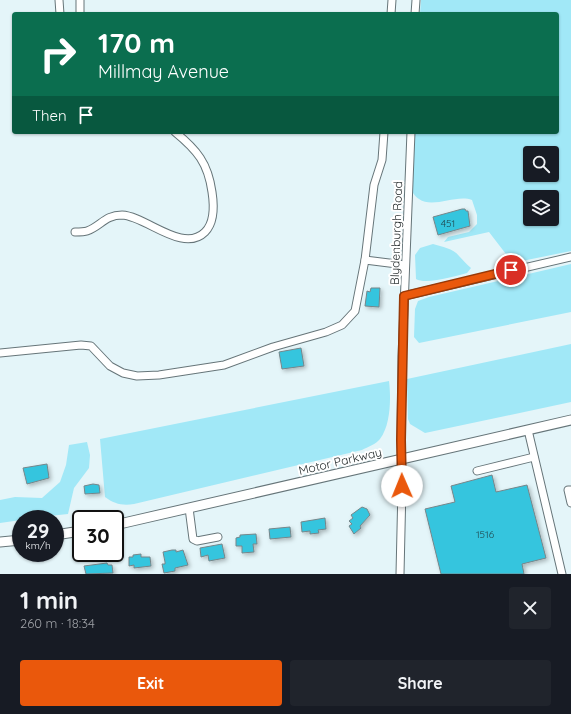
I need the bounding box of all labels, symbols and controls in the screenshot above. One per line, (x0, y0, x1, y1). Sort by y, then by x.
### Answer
text: 170 m (98, 25, 175, 60)
icon: right (32, 28, 84, 80)
text: Millmay Avenue (98, 60, 229, 83)
icon: arrive (75, 104, 97, 126)
text: Then (32, 106, 67, 125)
map controls (523, 146, 559, 226)
button: search (523, 146, 559, 182)
street label: Blydenburgh Road (387, 181, 405, 285)
button: layers (523, 190, 559, 226)
house number: 451 (441, 217, 455, 230)
pin (494, 253, 528, 287)
icon: arrive (500, 259, 522, 281)
street label: Motor Parkway (297, 444, 383, 478)
position arrow (381, 465, 423, 507)
speed limit sign: 30 (72, 510, 124, 562)
text: 29 (27, 518, 49, 543)
house number: 1516 (476, 528, 495, 541)
text: km/h (25, 539, 51, 552)
text: 1 min (20, 585, 78, 615)
button: close (509, 587, 551, 629)
text: 260 m · 18:34 (20, 615, 95, 631)
button: Exit (20, 660, 282, 706)
button: Share (290, 660, 551, 706)

